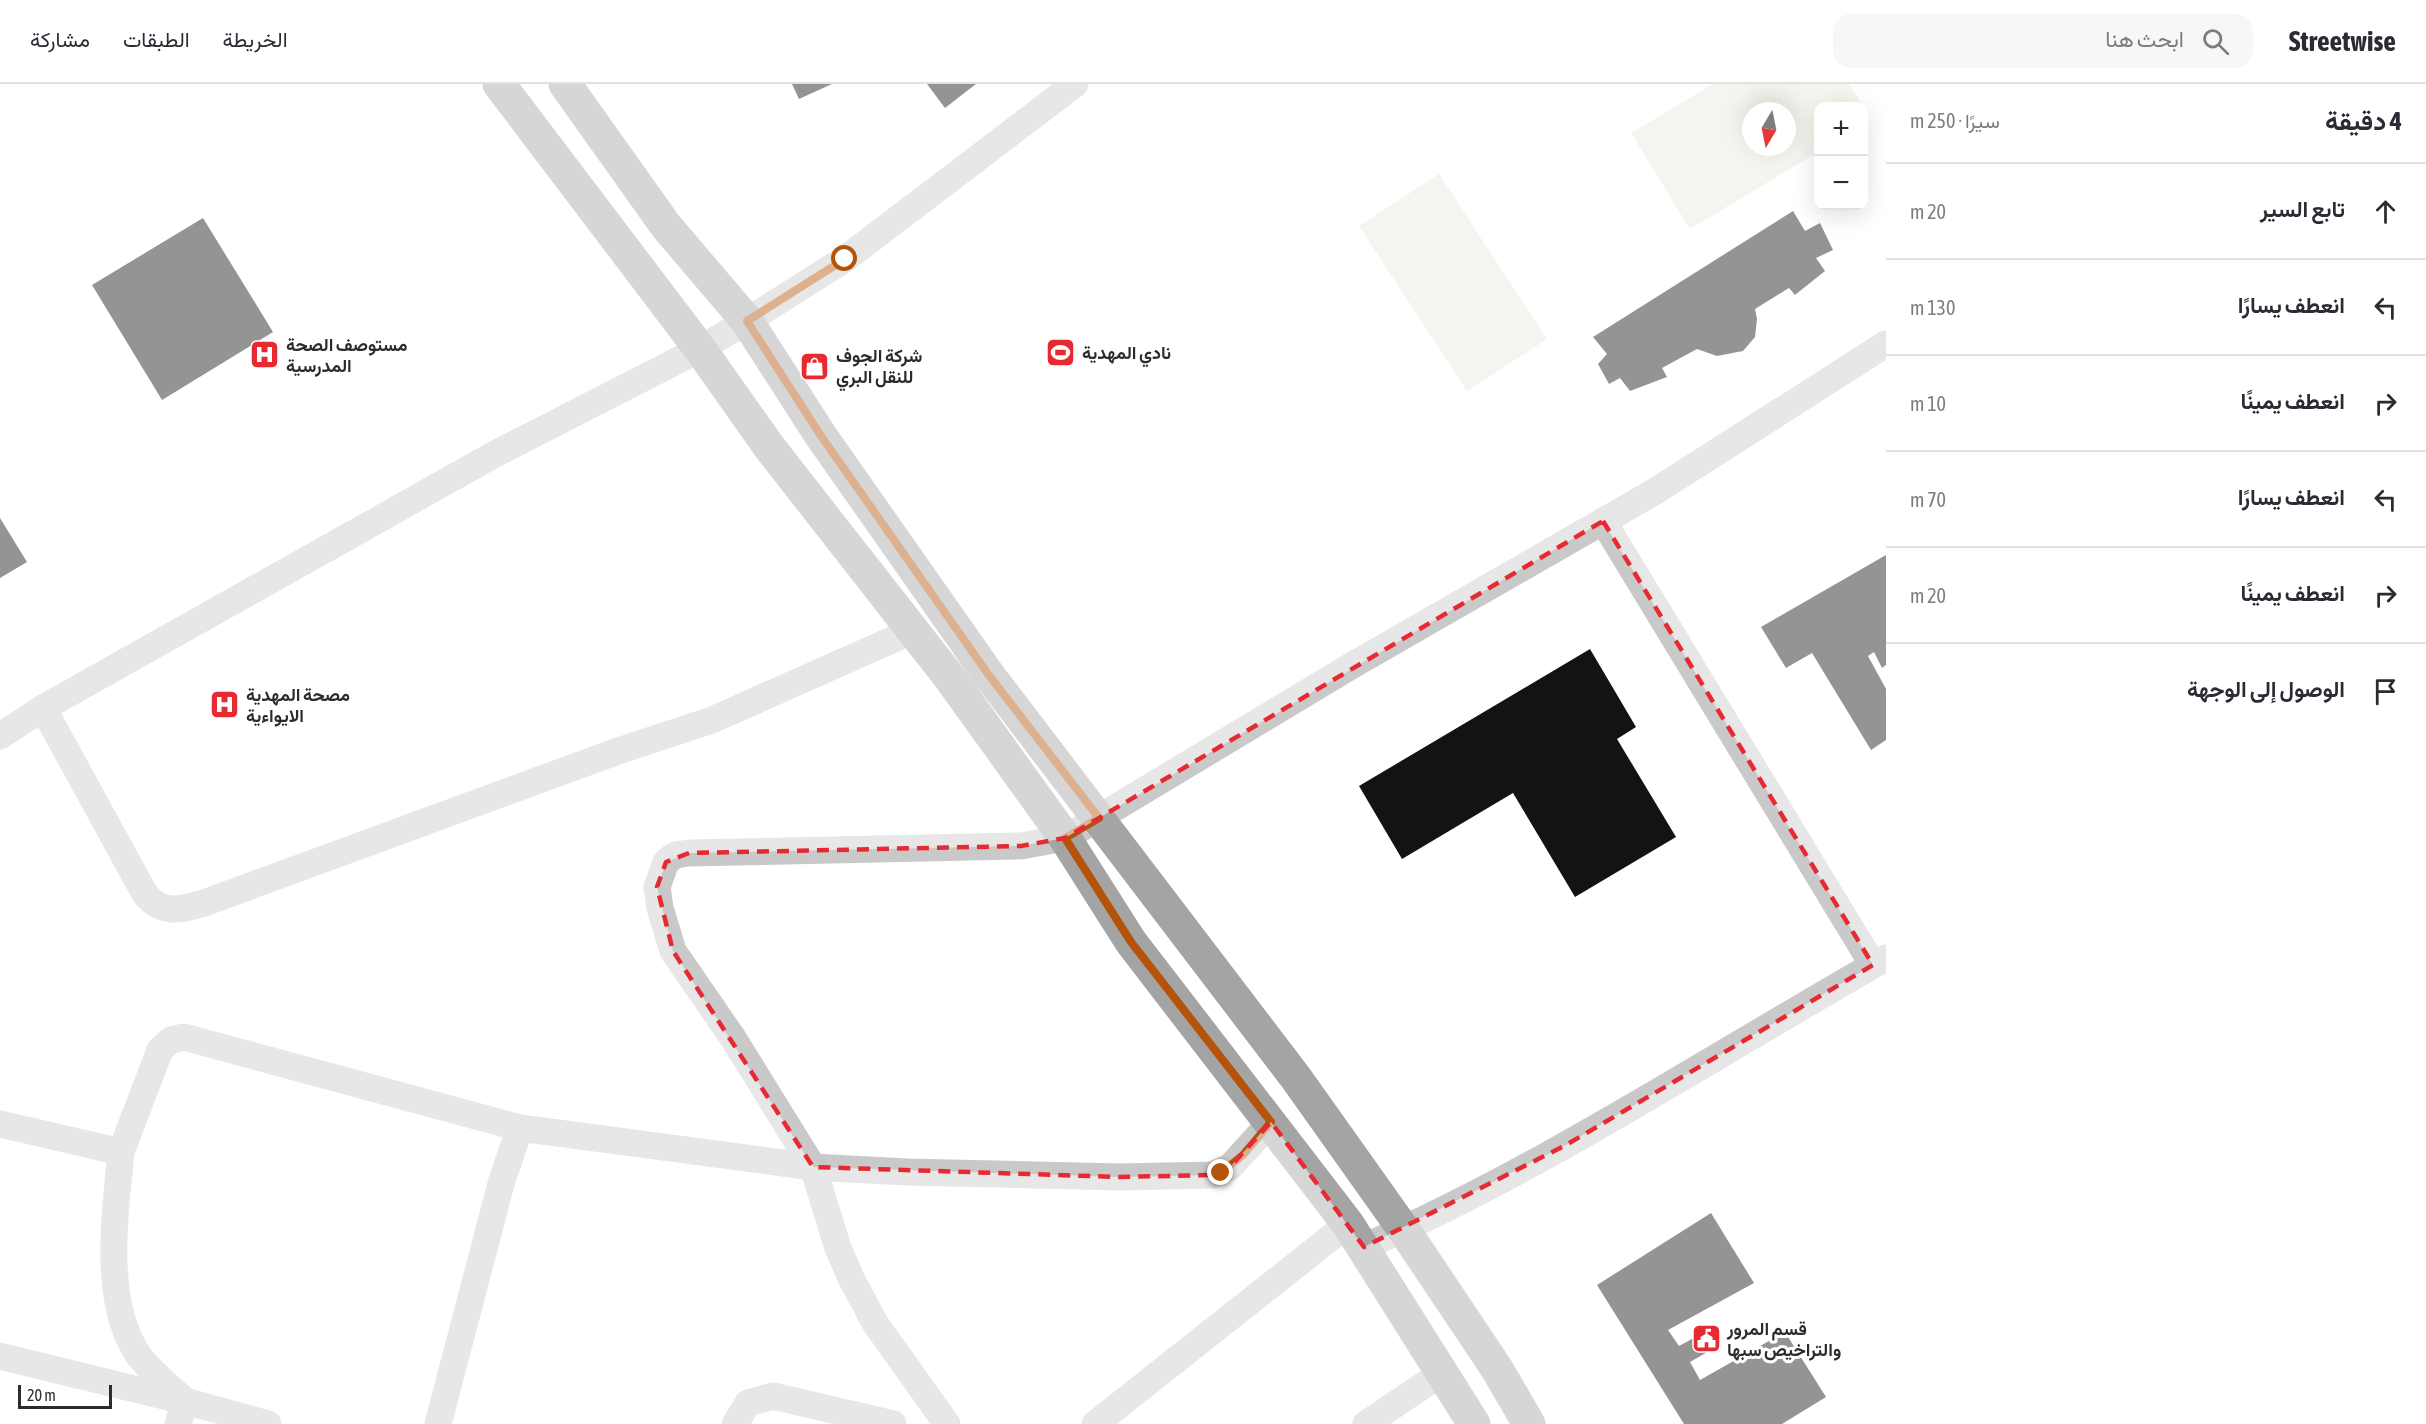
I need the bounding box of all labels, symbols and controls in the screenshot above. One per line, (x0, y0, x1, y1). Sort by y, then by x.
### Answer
search box (1833, 14, 2253, 68)
icon: search (2199, 25, 2232, 58)
text: Streetwise (2289, 25, 2396, 57)
text: ابحث هنا (2105, 26, 2184, 52)
text: مشاركة (30, 27, 90, 51)
text: الطبقات (123, 27, 190, 51)
text: الخريطة (223, 27, 288, 51)
north arrow (1742, 102, 1796, 156)
map controls (1814, 102, 1868, 210)
button: + (1814, 102, 1868, 156)
text: 4 دقيقة (2325, 106, 2402, 136)
text: سيرًا · 250 m (1910, 109, 2000, 132)
button: − (1814, 156, 1868, 210)
icon: ahead (2369, 195, 2402, 228)
text: تابع السير (2260, 196, 2345, 222)
text: 20 m (1910, 200, 1946, 223)
route start (831, 245, 857, 271)
icon: left (2369, 291, 2402, 324)
text: انعطف يسارًا (2238, 292, 2345, 318)
text: 130 m (1910, 296, 1955, 319)
place label: مستوصف الصحة المدرسية (286, 334, 408, 377)
sports icon: نادي المهدية (1045, 337, 1077, 369)
hospital icon: مستوصف الصحة المدرسية (249, 339, 281, 371)
place label: نادي المهدية (1082, 342, 1171, 368)
place label: شركة الجوف للنقل البري (836, 345, 922, 392)
shop icon: شركة الجوف للنقل البري (799, 350, 831, 382)
icon: right (2369, 387, 2402, 420)
text: انعطف يمينًا (2241, 388, 2345, 414)
text: 10 m (1910, 392, 1946, 415)
icon: left (2369, 483, 2402, 516)
text: انعطف يسارًا (2238, 484, 2345, 510)
text: 70 m (1910, 488, 1946, 511)
icon: right (2369, 579, 2402, 612)
text: انعطف يمينًا (2241, 580, 2345, 606)
text: 20 m (1910, 584, 1946, 607)
icon: arrive (2369, 675, 2402, 708)
text: الوصول إلى الوجهة (2187, 676, 2345, 702)
place label: مصحة المهدية الايواءية (246, 684, 350, 727)
hospital icon: مصحة المهدية الايواءية (209, 689, 241, 721)
route end (1207, 1159, 1233, 1185)
place label: قسم المرور والتراخيص سبها (1726, 1318, 1841, 1361)
public building icon: قسم المرور والتراخيص سبها (1690, 1323, 1722, 1355)
scale bar (18, 1382, 112, 1410)
text: 20 m (27, 1386, 56, 1404)

